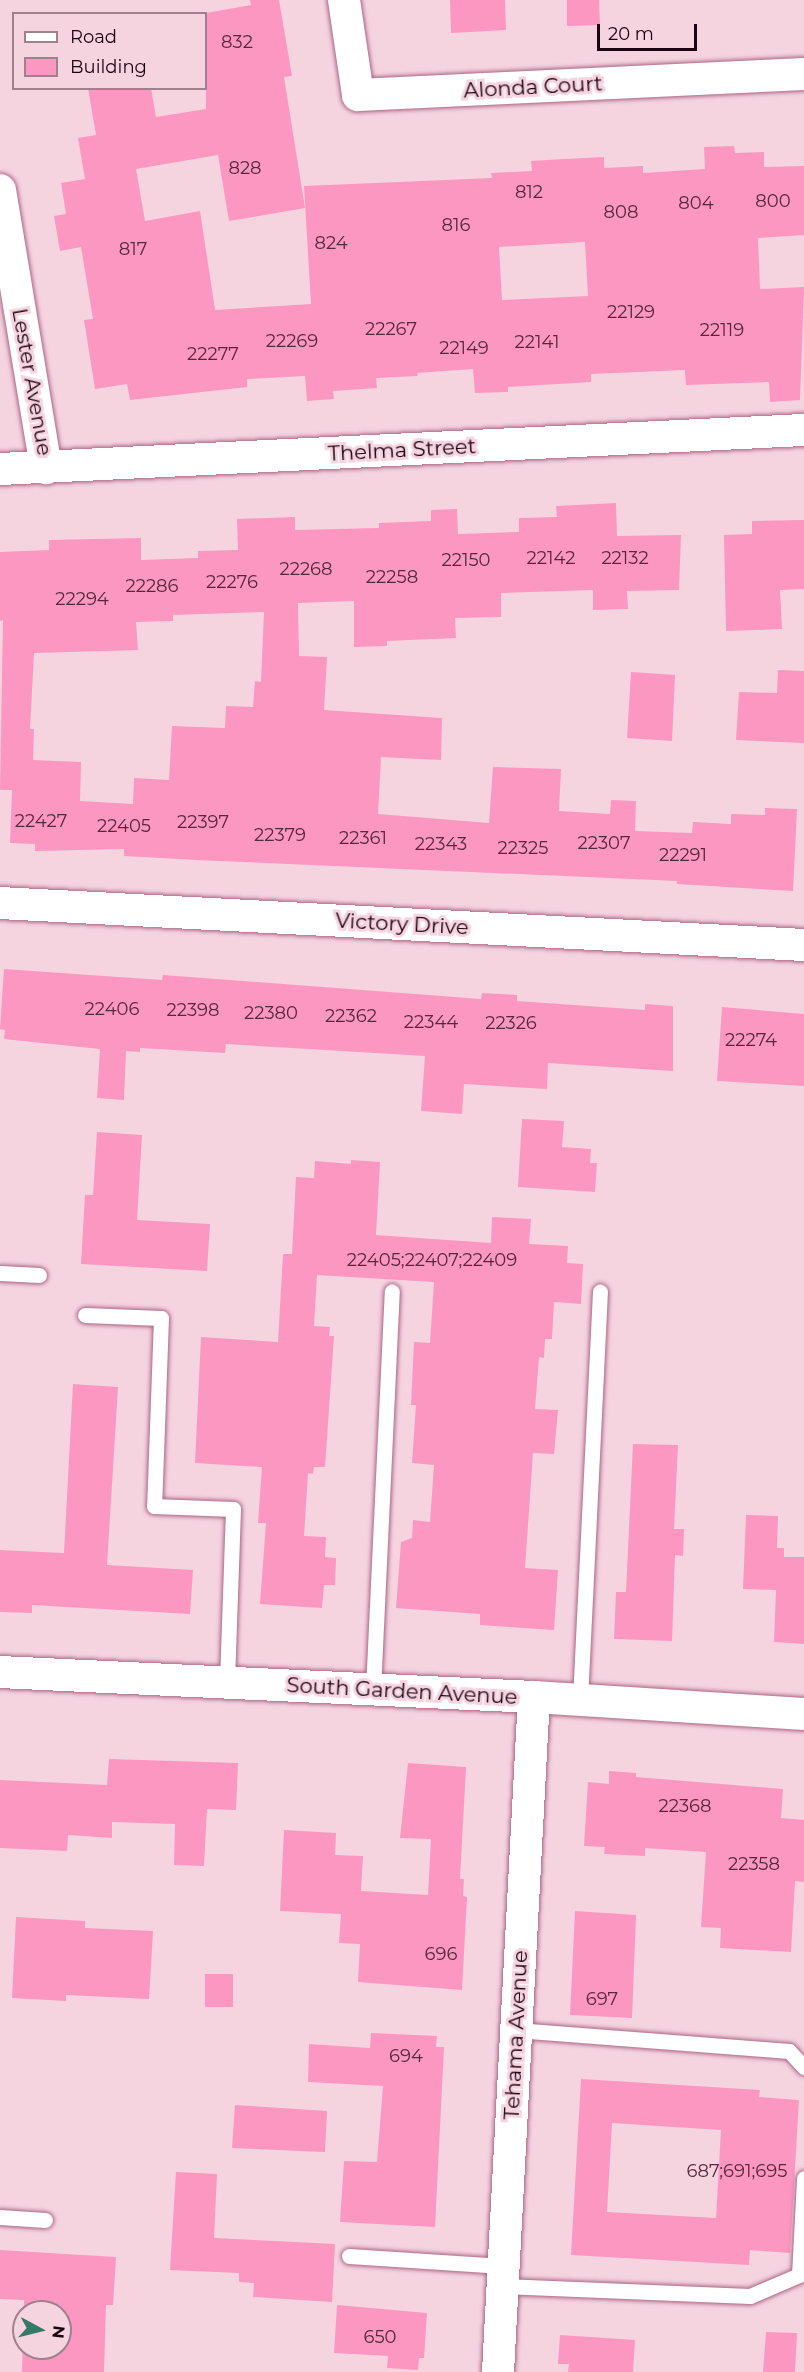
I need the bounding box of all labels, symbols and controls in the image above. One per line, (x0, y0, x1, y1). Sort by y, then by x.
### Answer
legend (12, 12, 207, 90)
scale bar (600, 12, 700, 50)
text: 20 m (608, 23, 654, 45)
text: Road (70, 26, 117, 48)
house number: 832 (221, 31, 253, 53)
text: Building (70, 56, 147, 78)
street label: Alonda Court (463, 71, 603, 103)
house number: 828 (228, 157, 262, 179)
house number: 812 (515, 181, 543, 203)
house number: 800 (755, 190, 791, 212)
house number: 804 (678, 192, 714, 214)
house number: 808 (604, 201, 638, 223)
house number: 816 (442, 214, 470, 236)
house number: 824 (314, 232, 348, 254)
house number: 817 (119, 238, 147, 260)
house number: 22129 (607, 301, 655, 323)
street label: Lester Avenue (7, 306, 57, 458)
house number: 22267 (365, 318, 417, 340)
house number: 22119 (700, 319, 744, 341)
house number: 22269 (266, 330, 318, 352)
house number: 22141 (515, 331, 559, 353)
house number: 22149 (439, 337, 489, 359)
house number: 22277 (187, 343, 239, 365)
street label: Thelma Street (327, 434, 477, 466)
house number: 22142 (526, 547, 576, 569)
house number: 22132 (601, 547, 649, 569)
house number: 22150 (441, 549, 491, 571)
house number: 22268 (279, 558, 333, 580)
house number: 22258 (366, 566, 418, 588)
house number: 22276 (206, 571, 258, 593)
house number: 22286 (125, 575, 179, 597)
house number: 22294 (55, 588, 109, 610)
house number: 22427 (15, 810, 67, 832)
house number: 22397 (177, 811, 229, 833)
house number: 22405 (97, 815, 151, 837)
house number: 22379 (254, 824, 306, 846)
house number: 22361 (339, 827, 387, 849)
house number: 22307 (578, 832, 630, 854)
house number: 22343 (415, 833, 467, 855)
house number: 22325 (498, 837, 548, 859)
house number: 22291 (659, 844, 707, 866)
street label: Victory Drive (335, 908, 469, 940)
house number: 22406 (85, 998, 139, 1020)
house number: 22398 (166, 999, 220, 1021)
house number: 22380 (244, 1002, 298, 1024)
house number: 22362 (325, 1005, 377, 1027)
house number: 22344 (404, 1011, 458, 1033)
house number: 22326 (485, 1012, 537, 1034)
house number: 22274 (725, 1029, 777, 1051)
house number: 22405;22407;22409 (347, 1249, 517, 1271)
street label: South Garden Avenue (286, 1672, 518, 1710)
house number: 22368 (658, 1795, 712, 1817)
house number: 22358 (728, 1853, 780, 1875)
house number: 696 (425, 1943, 457, 1965)
street label: Tehama Avenue (499, 1950, 533, 2120)
house number: 697 (586, 1988, 618, 2010)
house number: 694 (389, 2045, 423, 2067)
house number: 687;691;695 (687, 2160, 787, 2182)
north arrow (12, 2300, 72, 2360)
text: N (48, 2324, 69, 2340)
house number: 650 (363, 2326, 397, 2348)

